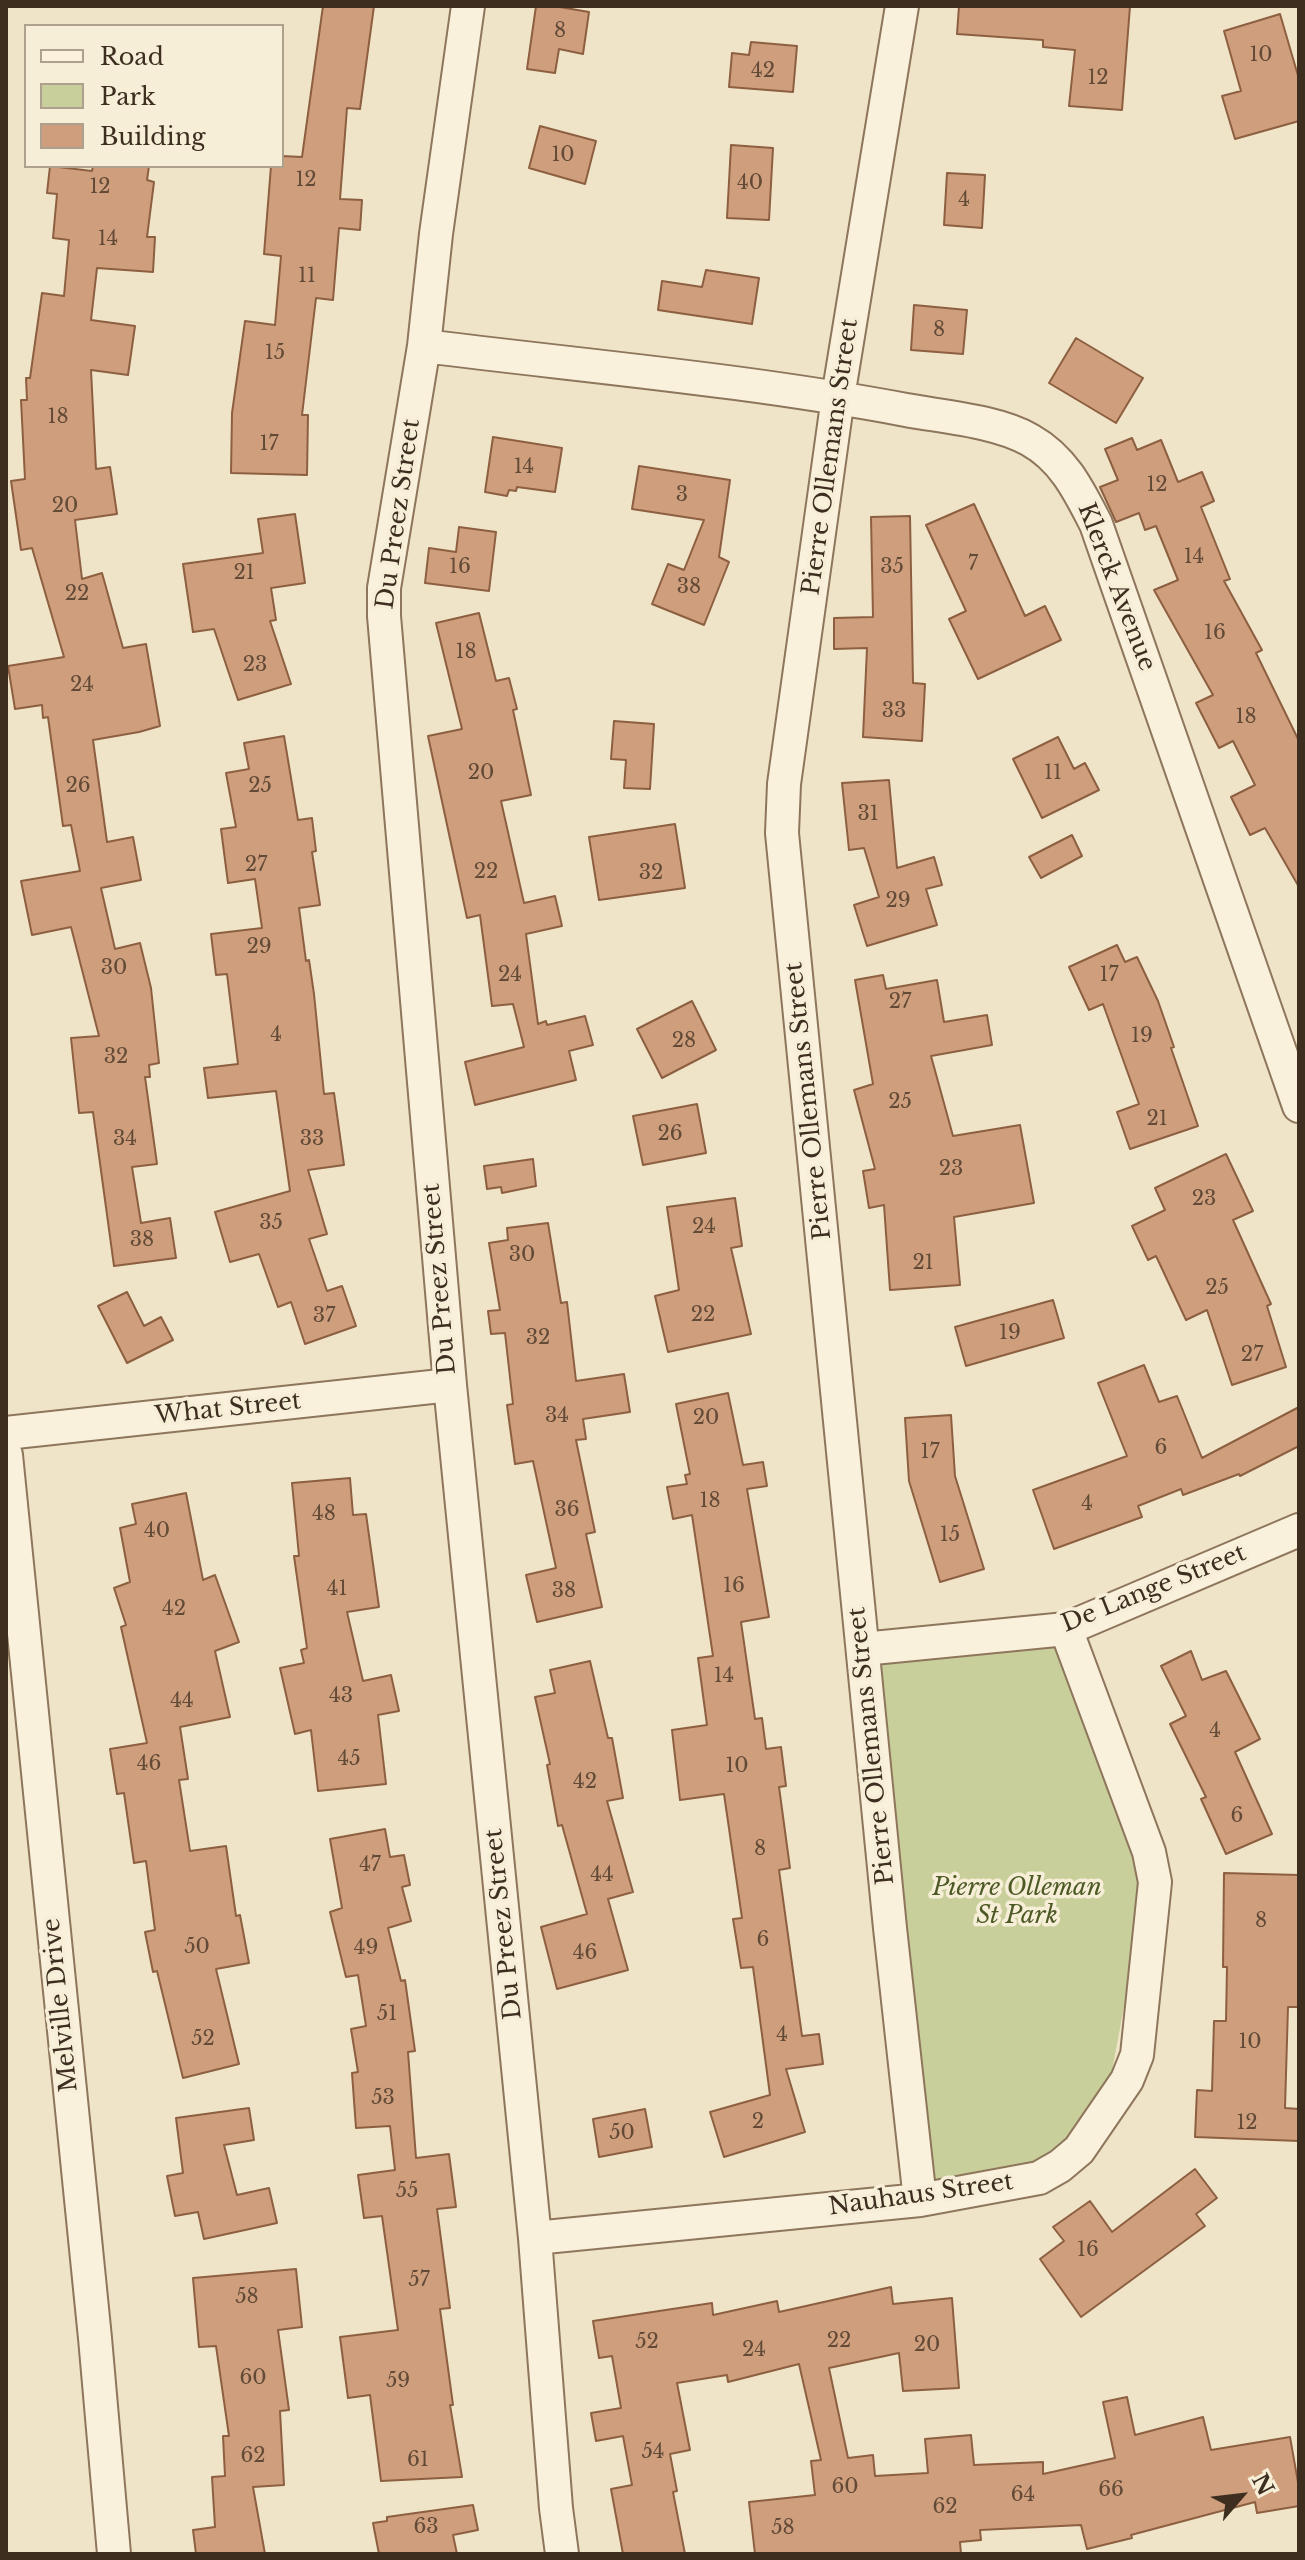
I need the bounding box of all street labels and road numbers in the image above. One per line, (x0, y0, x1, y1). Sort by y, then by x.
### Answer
street label: Pierre Ollemans Street (797, 317, 865, 597)
street label: Du Preez Street (371, 417, 427, 611)
street label: Klerck Avenue (1071, 499, 1161, 675)
street label: Pierre Ollemans Street (780, 961, 838, 1241)
street label: Du Preez Street (417, 1182, 463, 1376)
street label: What Street (154, 1387, 302, 1431)
street label: De Lange Street (1058, 1539, 1250, 1639)
street label: Pierre Ollemans Street (843, 1606, 901, 1886)
street label: Du Preez Street (480, 1827, 528, 2021)
street label: Melville Drive (38, 1917, 84, 2093)
street label: Nauhaus Street (827, 2168, 1015, 2222)

